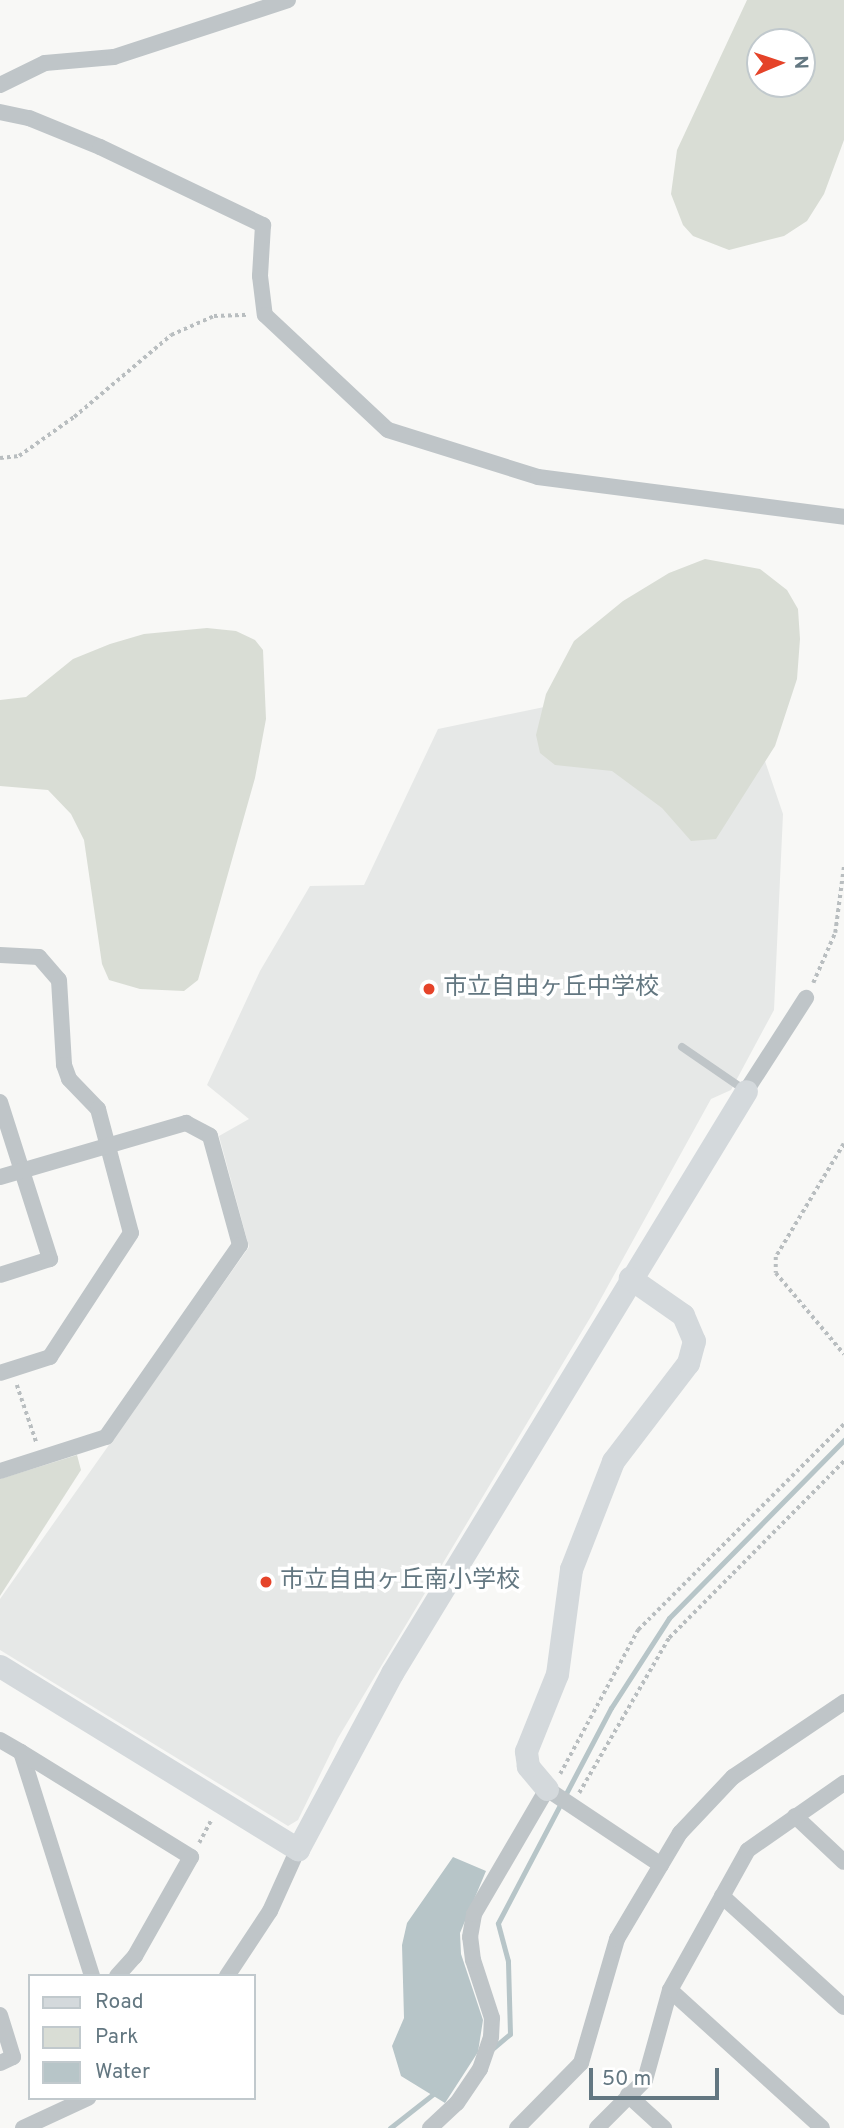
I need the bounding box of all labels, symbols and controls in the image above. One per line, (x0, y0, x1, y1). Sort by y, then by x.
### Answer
north arrow (746, 28, 816, 98)
text: N (788, 55, 812, 70)
place label: 市立自由ヶ丘中学校 (443, 975, 659, 1003)
marker: 市立自由ヶ丘中学校 (421, 981, 437, 997)
place label: 市立自由ヶ丘南小学校 (280, 1568, 520, 1596)
marker: 市立自由ヶ丘南小学校 (258, 1574, 274, 1590)
legend (28, 1974, 256, 2100)
text: Road (95, 1989, 144, 2016)
text: Park (95, 2024, 138, 2051)
scale bar (592, 2054, 722, 2098)
text: Water (95, 2059, 150, 2086)
text: 50 m (602, 2066, 651, 2093)

